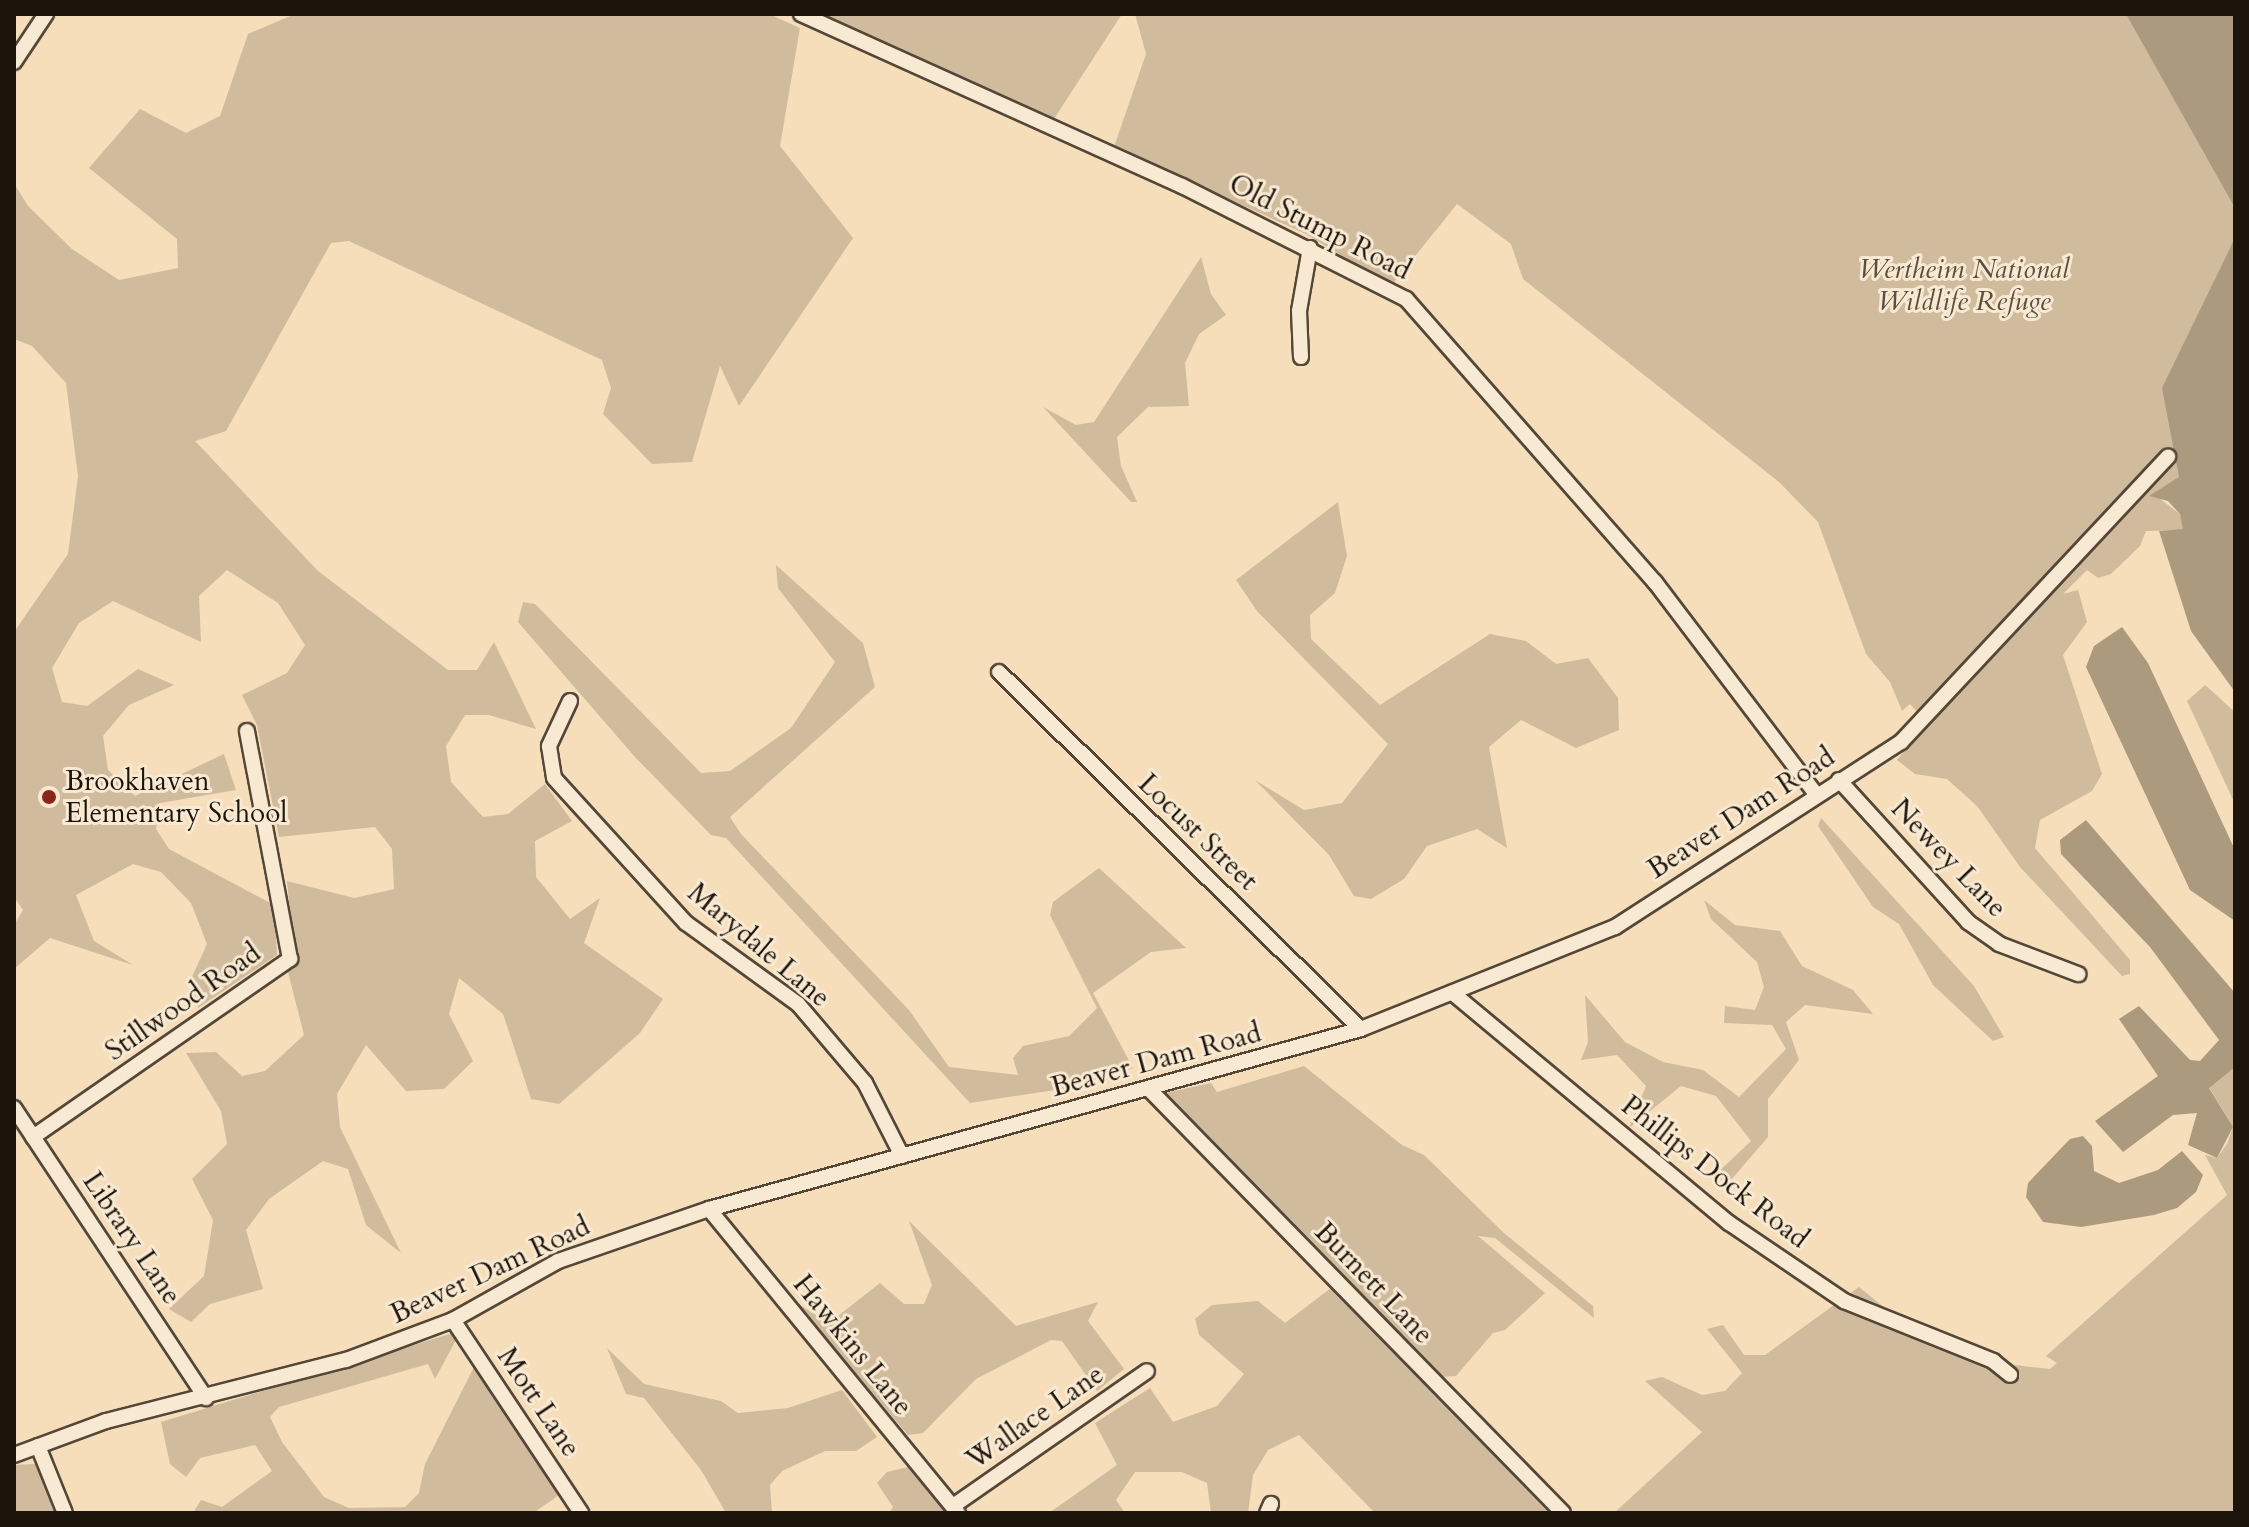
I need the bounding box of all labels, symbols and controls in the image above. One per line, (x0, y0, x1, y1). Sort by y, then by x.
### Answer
street label: Old Stump Road (1223, 167, 1417, 287)
park label: Wertheim National Wildlife Refuge (1859, 252, 2069, 318)
street label: Beaver Dam Road (1641, 740, 1841, 886)
place label: Brookhaven Elementary School (65, 764, 287, 830)
street label: Locust Street (1131, 767, 1265, 897)
marker: Brookhaven Elementary School (40, 788, 58, 806)
street label: Newey Lane (1884, 792, 2014, 924)
street label: Marydale Lane (681, 876, 837, 1014)
street label: Stillwood Road (99, 936, 267, 1068)
street label: Beaver Dam Road (1047, 1016, 1265, 1104)
street label: Phillips Dock Road (1615, 1088, 1815, 1256)
street label: Library Lane (75, 1165, 189, 1311)
street label: Beaver Dam Road (385, 1209, 595, 1331)
street label: Burnett Lane (1308, 1215, 1440, 1351)
street label: Hawkins Lane (786, 1268, 920, 1422)
street label: Mott Lane (490, 1341, 588, 1463)
street label: Wallace Lane (960, 1357, 1110, 1477)

